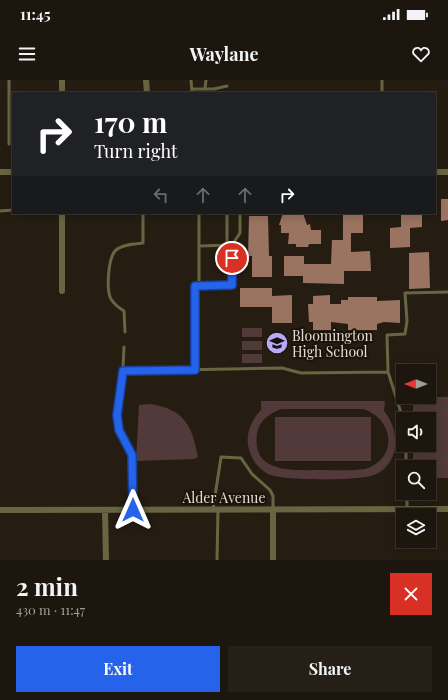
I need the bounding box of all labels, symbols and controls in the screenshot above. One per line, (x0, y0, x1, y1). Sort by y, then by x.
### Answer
text: 11:45 (20, 4, 51, 24)
text: Waylane (189, 42, 259, 66)
icon: menu (16, 43, 38, 65)
icon: heart (410, 43, 432, 65)
text: 170 m (94, 103, 167, 140)
icon: right (28, 108, 80, 160)
text: Turn right (94, 139, 177, 163)
icon: left (150, 184, 172, 206)
icon: ahead (192, 184, 214, 206)
icon: ahead (234, 184, 256, 206)
icon: right (276, 184, 298, 206)
pin (215, 241, 249, 275)
icon: arrive (221, 247, 243, 269)
place label: Bloomington High School (292, 326, 374, 361)
school or university icon: Bloomington High School (264, 330, 290, 356)
north arrow (396, 364, 436, 404)
map controls (396, 364, 436, 548)
button: sound (396, 412, 436, 452)
button: search (396, 460, 436, 500)
street label: Alder Avenue (181, 488, 266, 507)
position arrow (112, 489, 154, 531)
button: layers (396, 508, 436, 548)
text: 2 min (16, 570, 78, 602)
button: close (390, 573, 432, 615)
text: 430 m · 11:47 (16, 601, 85, 618)
button: Exit (16, 646, 220, 692)
button: Share (228, 646, 432, 692)

